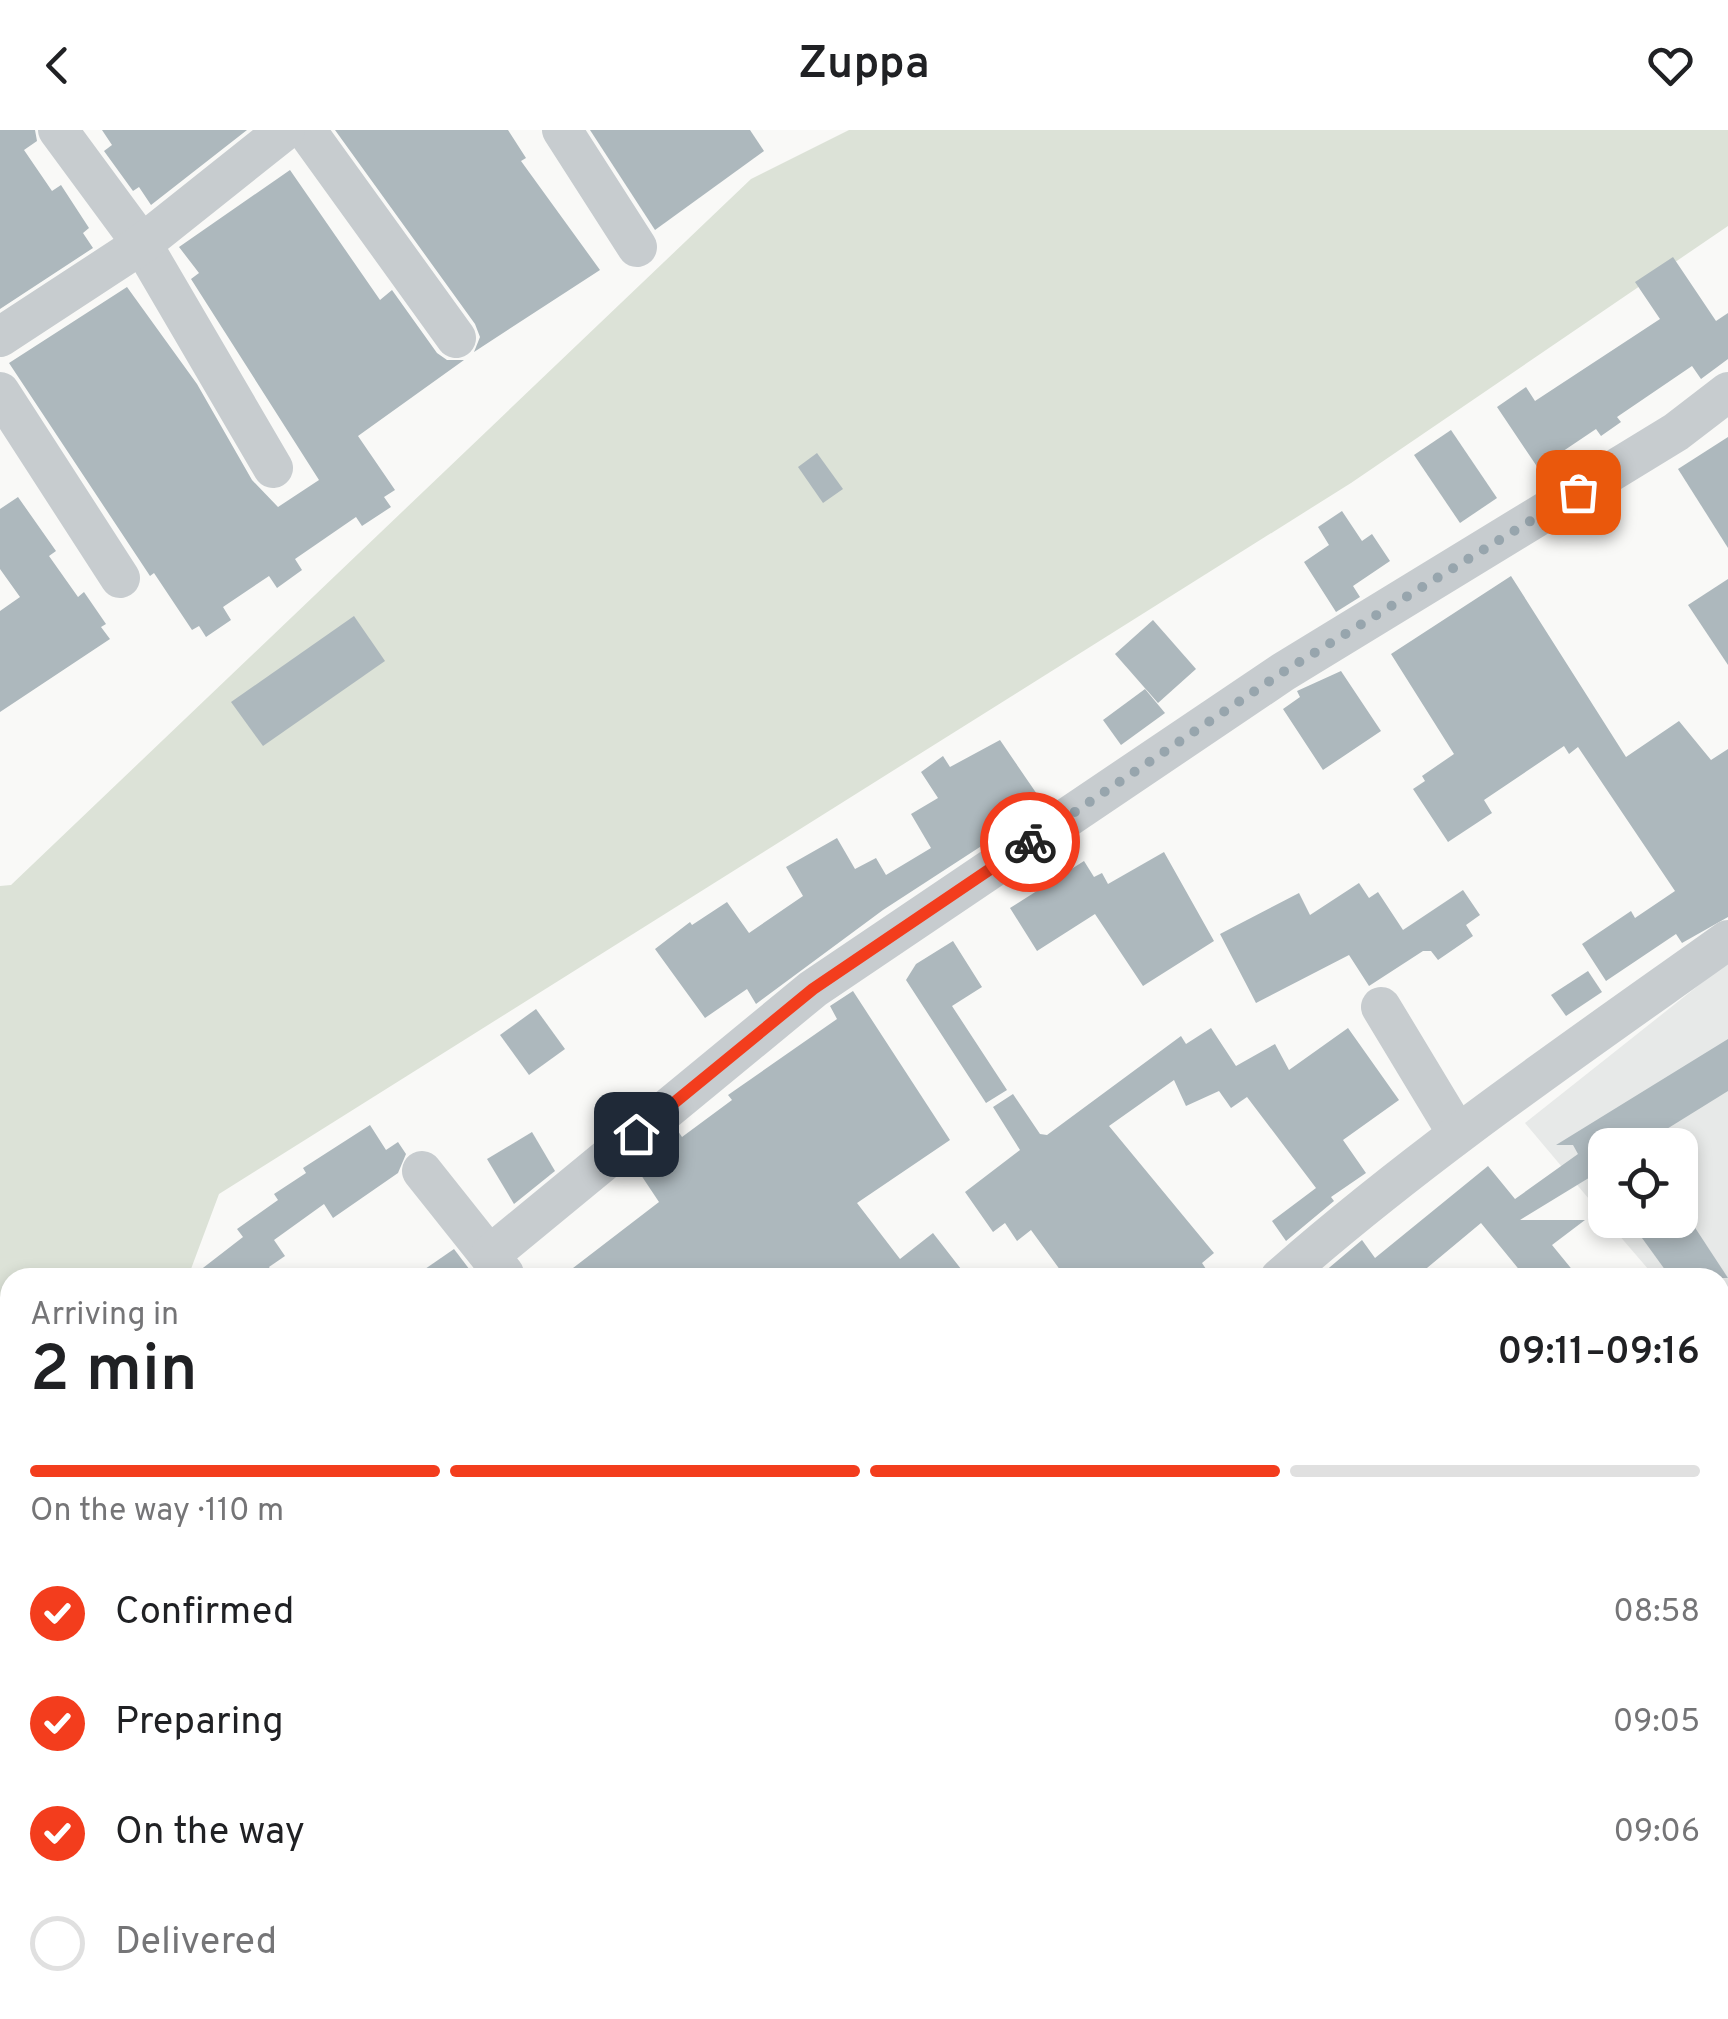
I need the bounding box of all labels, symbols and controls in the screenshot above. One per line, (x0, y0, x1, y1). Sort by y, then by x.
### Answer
text: Zuppa (798, 37, 930, 94)
icon: back (30, 38, 85, 93)
icon: heart (1643, 38, 1698, 93)
pin (1536, 450, 1621, 535)
icon: bag (1551, 465, 1606, 520)
courier (980, 792, 1080, 892)
icon: bike (1003, 815, 1058, 870)
pin (594, 1092, 679, 1177)
icon: home (609, 1107, 664, 1162)
map controls (1588, 1128, 1698, 1238)
button: locate (1588, 1128, 1698, 1238)
text: Arriving in (30, 1296, 179, 1336)
text: 09:11–09:16 (1498, 1329, 1700, 1378)
text: 2 min (30, 1332, 198, 1414)
text: On the way · 110 m (30, 1492, 284, 1532)
icon: check (30, 1586, 85, 1641)
text: Confirmed (115, 1589, 294, 1638)
text: 08:58 (1613, 1593, 1700, 1633)
icon: check (30, 1696, 85, 1751)
text: Preparing (115, 1699, 284, 1748)
text: 09:05 (1613, 1703, 1700, 1743)
icon: check (30, 1806, 85, 1861)
text: On the way (115, 1809, 305, 1858)
text: 09:06 (1614, 1813, 1700, 1853)
text: Delivered (115, 1919, 277, 1968)

